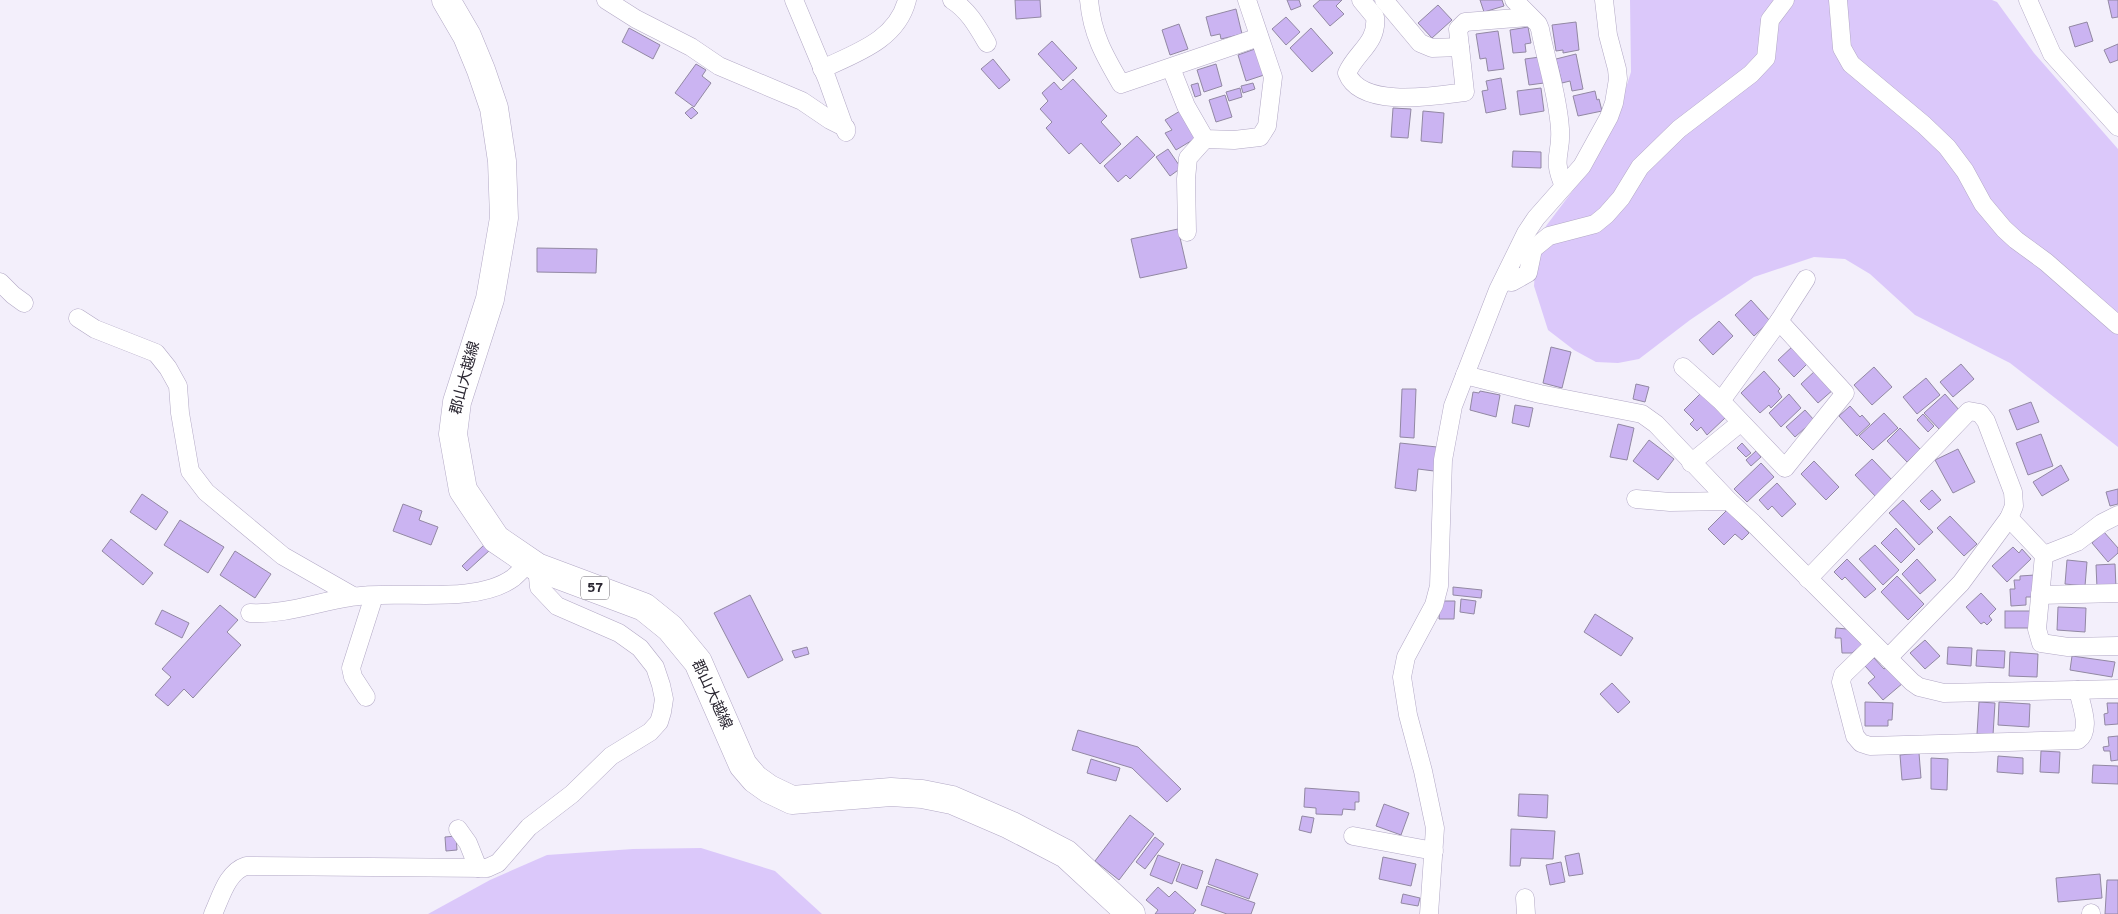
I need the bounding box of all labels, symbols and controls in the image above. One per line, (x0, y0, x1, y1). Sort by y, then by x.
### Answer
street label: 郡山大越線 (447, 339, 485, 417)
road number: 57 (581, 576, 609, 600)
street label: 郡山大越線 (687, 657, 735, 733)

